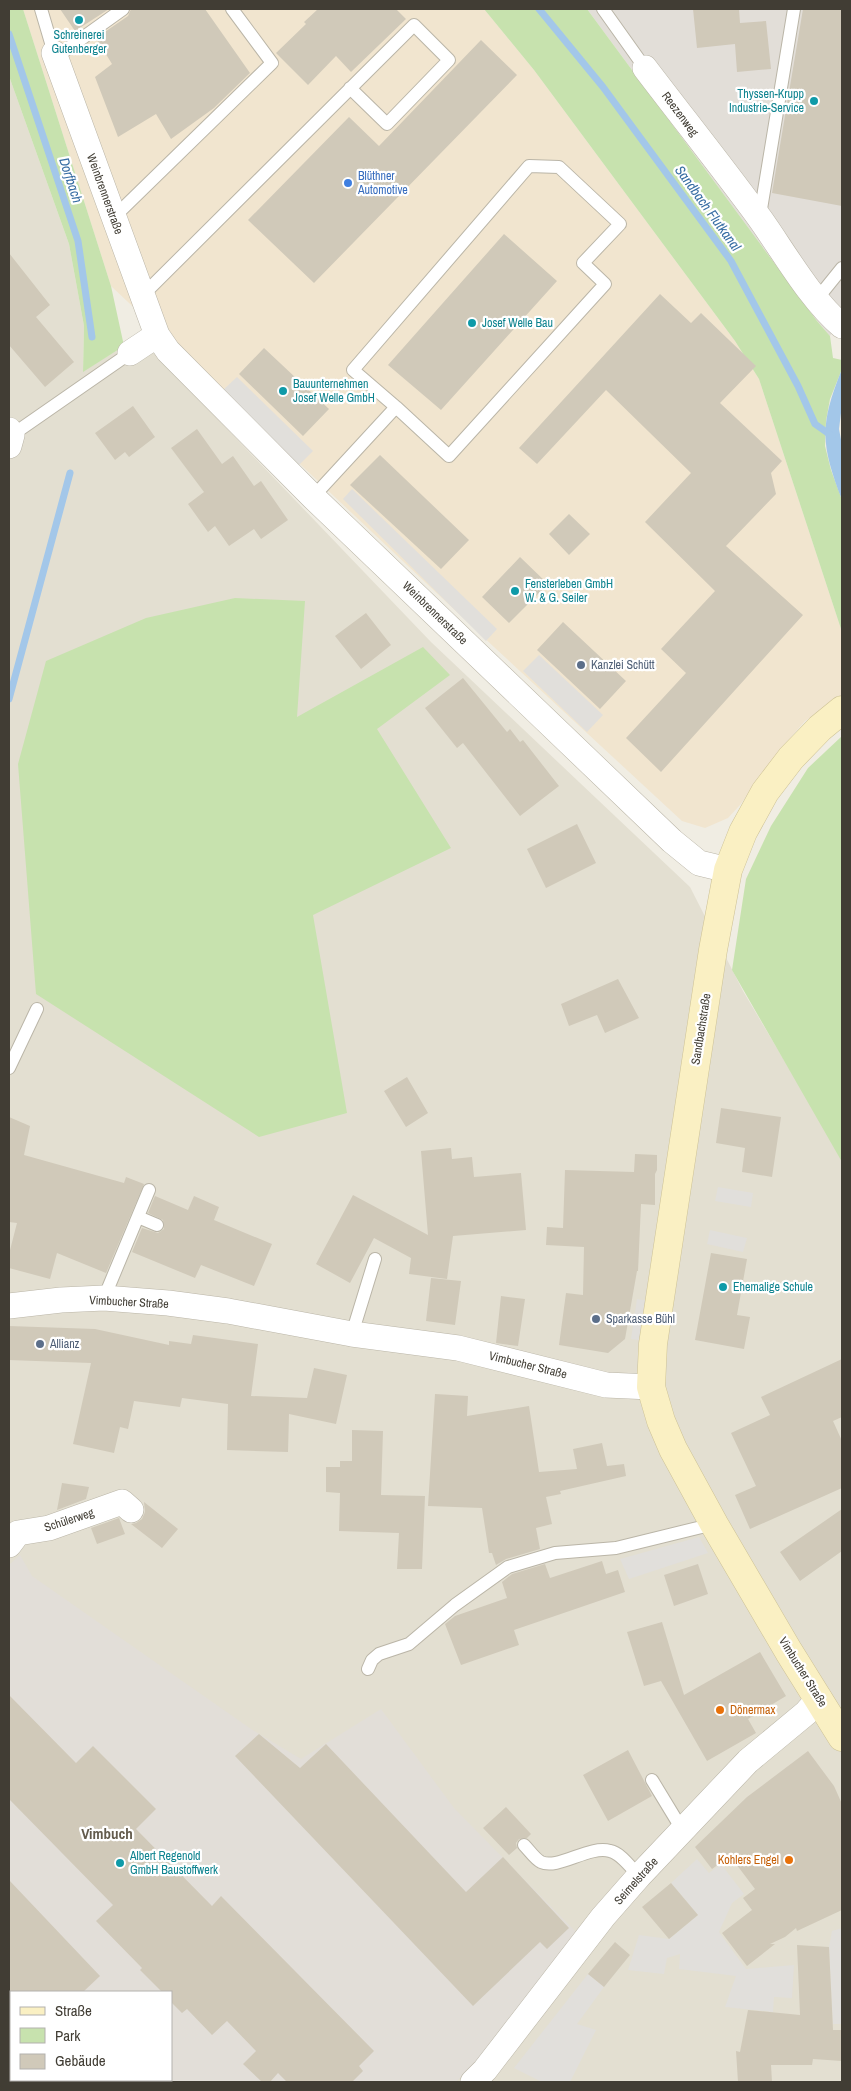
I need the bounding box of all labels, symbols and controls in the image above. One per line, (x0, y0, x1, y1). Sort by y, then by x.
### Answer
marker: Schreinerei Gutenberger (73, 14, 85, 26)
place label: Schreinerei Gutenberger (51, 27, 107, 57)
place label: Thyssen-Krupp Industrie-Service (729, 86, 804, 116)
street label: Reezenweg (658, 88, 702, 140)
marker: Thyssen-Krupp Industrie-Service (808, 95, 820, 107)
street label: Weinbrennerstraße (83, 152, 127, 236)
water label: Dorfbach (55, 155, 87, 205)
water label: Sandbach Flutkanal (671, 162, 745, 255)
place label: Blüthner Automotive (357, 168, 408, 198)
marker: Blüthner Automotive (342, 177, 354, 189)
place label: Josef Welle Bau (482, 315, 553, 331)
marker: Josef Welle Bau (466, 317, 478, 329)
place label: Bauunternehmen Josef Welle GmbH (293, 376, 375, 406)
marker: Bauunternehmen Josef Welle GmbH (277, 385, 289, 397)
place label: Fensterleben GmbH W. & G. Seiler (525, 576, 613, 606)
street label: Weinbrennerstraße (399, 578, 471, 648)
marker: Fensterleben GmbH W. & G. Seiler (509, 585, 521, 597)
place label: Kanzlei Schütt (591, 657, 655, 673)
marker: Kanzlei Schütt (575, 659, 587, 671)
street label: Sandbachstraße (687, 992, 715, 1066)
place label: Ehemalige Schule (733, 1279, 813, 1295)
marker: Ehemalige Schule (717, 1281, 729, 1293)
street label: Vimbucher Straße (89, 1292, 169, 1312)
place label: Sparkasse Bühl (606, 1311, 675, 1327)
marker: Sparkasse Bühl (590, 1313, 602, 1325)
place label: Allianz (49, 1336, 80, 1352)
marker: Allianz (34, 1338, 46, 1350)
street label: Vimbucher Straße (487, 1348, 569, 1382)
street label: Schülerweg (42, 1504, 96, 1536)
street label: Vimbucher Straße (775, 1634, 831, 1710)
place label: Dönermax (730, 1702, 775, 1718)
marker: Dönermax (714, 1704, 726, 1716)
district label: Vimbuch (81, 1823, 133, 1844)
place label: Albert Regenold GmbH Baustoffwerk (129, 1848, 218, 1878)
place label: Kohlers Engel (718, 1852, 779, 1868)
street label: Seimelstraße (610, 1854, 662, 1908)
marker: Kohlers Engel (783, 1854, 795, 1866)
marker: Albert Regenold GmbH Baustoffwerk (114, 1857, 126, 1869)
legend (10, 1991, 172, 2081)
text: Straße (55, 2000, 92, 2021)
text: Park (55, 2025, 81, 2046)
text: Gebäude (55, 2050, 106, 2071)

